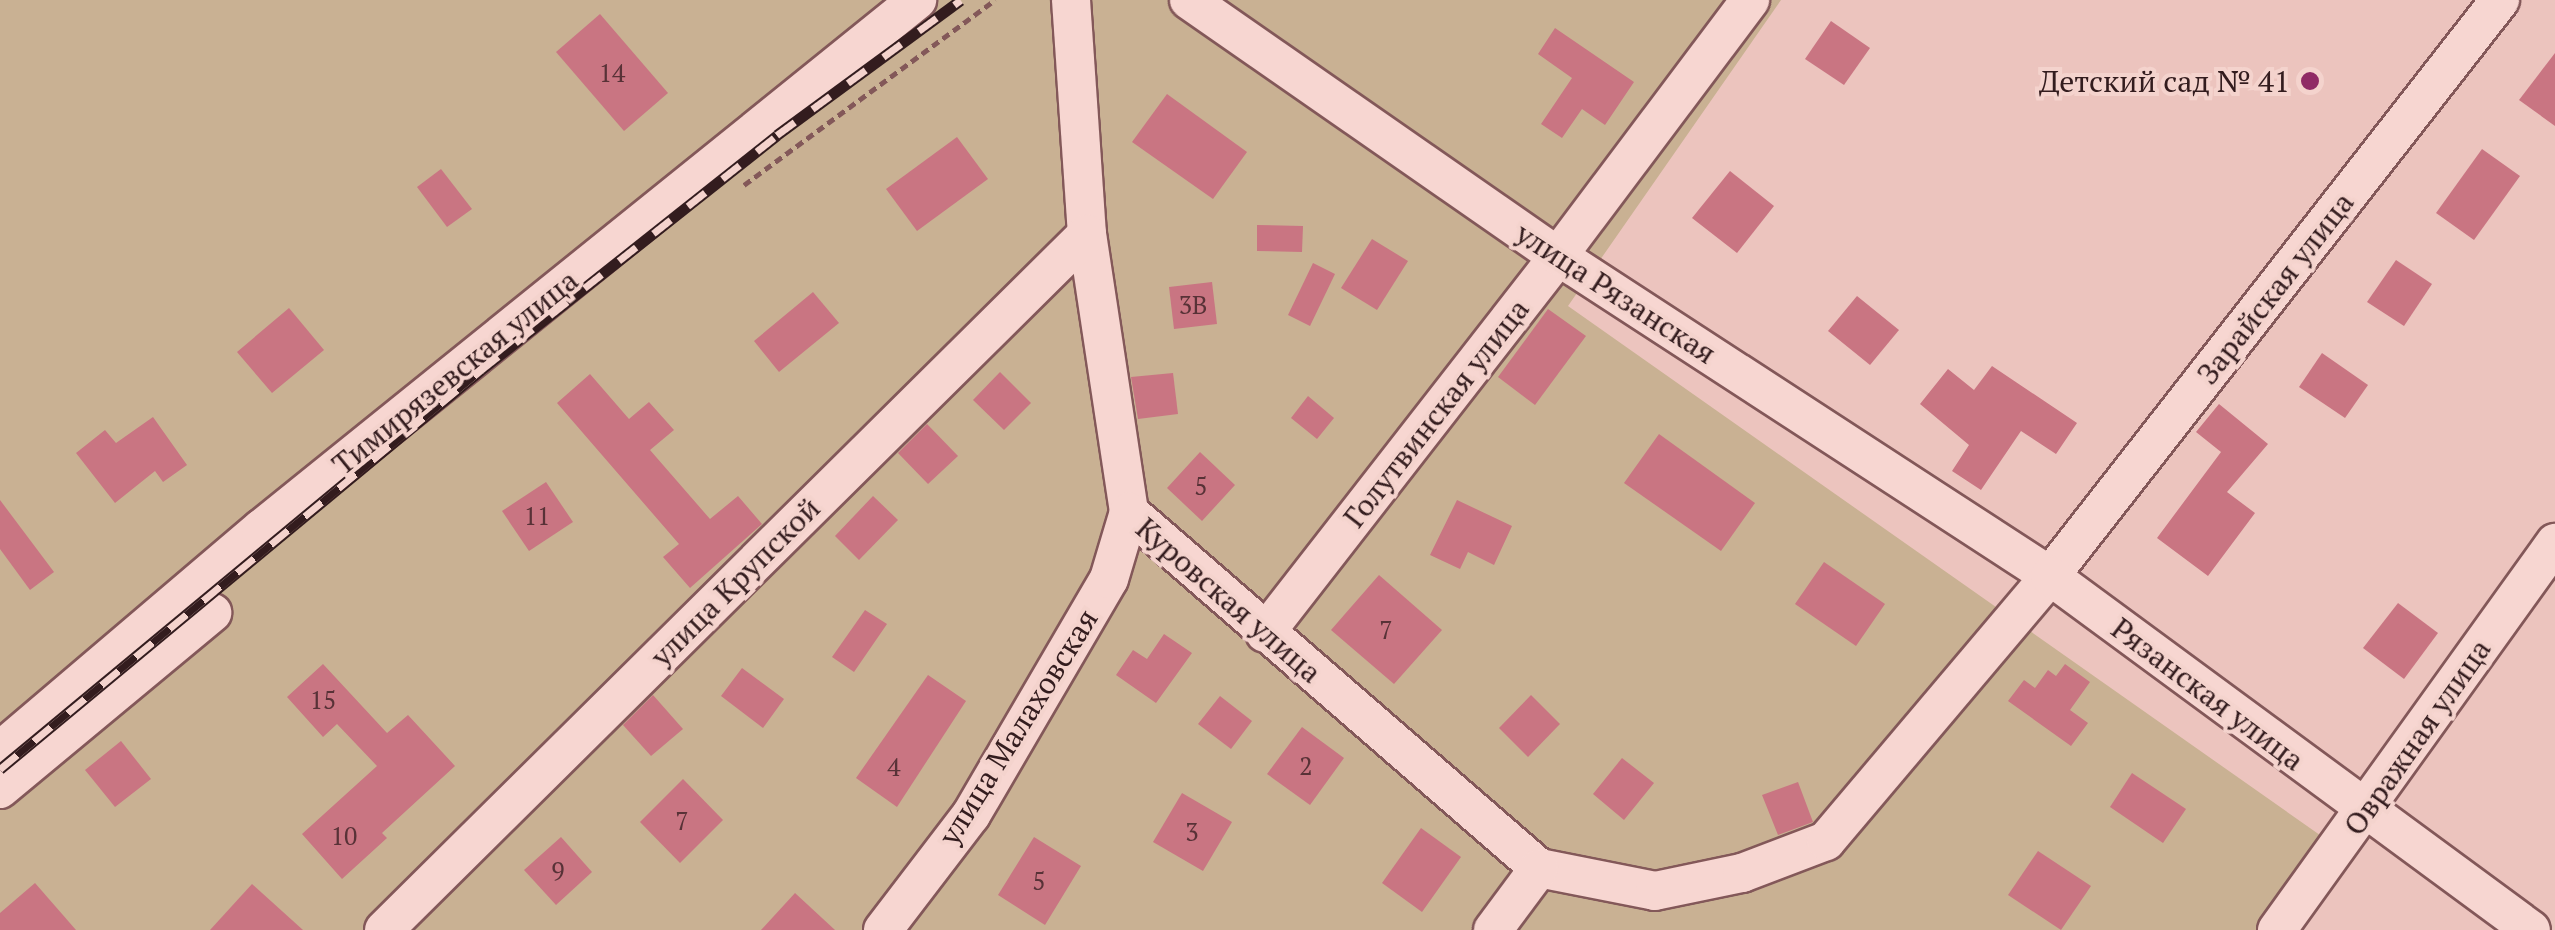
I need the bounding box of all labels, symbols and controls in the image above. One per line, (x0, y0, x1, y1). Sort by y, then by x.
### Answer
house number: 14 (599, 58, 625, 88)
place label: Детский сад № 41 (2039, 63, 2290, 99)
marker: Детский сад № 41 (2299, 70, 2321, 92)
street label: Зарайская улица (2189, 185, 2361, 391)
street label: улица Рязанская (1509, 215, 1723, 371)
street label: Тимирязевская улица (325, 262, 585, 482)
house number: 3В (1179, 290, 1207, 320)
street label: Голутвинская улица (1336, 292, 1536, 534)
house number: 5 (1194, 471, 1208, 501)
street label: улица Крупской (643, 490, 827, 674)
house number: 11 (524, 501, 550, 531)
street label: Куровская улица (1129, 510, 1329, 690)
street label: улица Малаховская (931, 602, 1105, 852)
street label: Рязанская улица (2105, 610, 2311, 778)
house number: 7 (1379, 615, 1393, 645)
street label: Овражная улица (2336, 632, 2498, 842)
house number: 15 (310, 685, 336, 715)
house number: 2 (1299, 751, 1313, 781)
house number: 4 (887, 752, 901, 782)
house number: 7 (675, 806, 689, 836)
house number: 3 (1185, 817, 1199, 847)
house number: 10 (331, 821, 357, 851)
house number: 9 (551, 856, 565, 886)
house number: 5 (1032, 866, 1046, 896)

